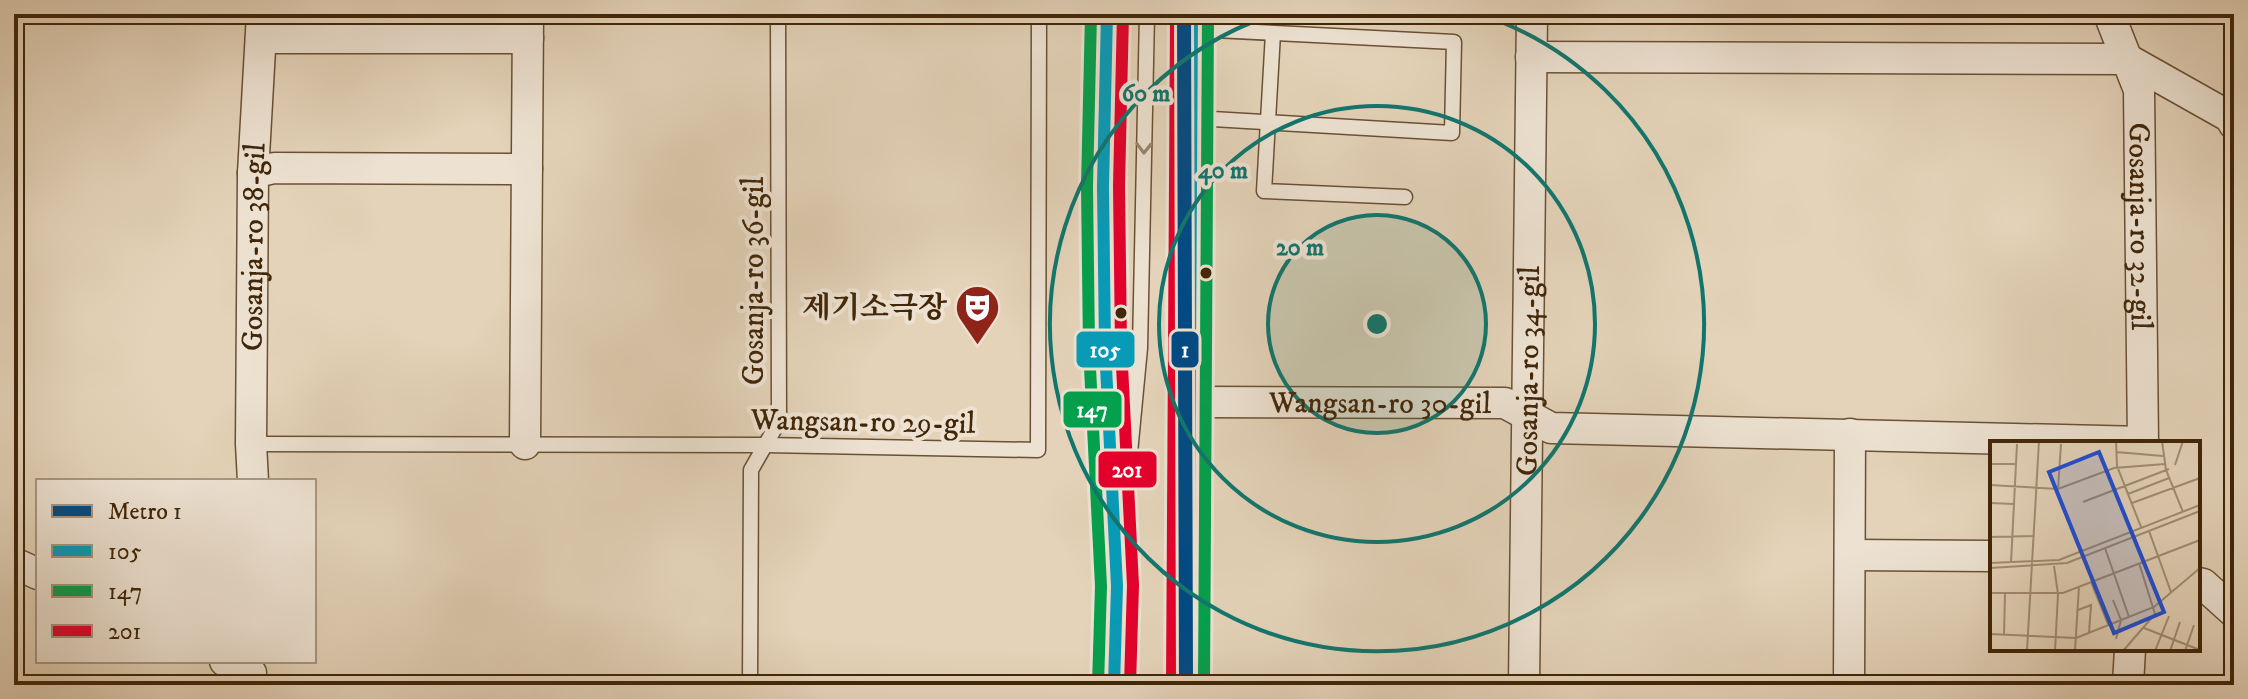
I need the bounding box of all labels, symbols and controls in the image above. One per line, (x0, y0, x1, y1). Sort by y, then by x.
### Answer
text: 60 m (1122, 79, 1170, 109)
street label: Gosanja-ro 32-gil (2119, 122, 2159, 330)
street label: Gosanja-ro 38-gil (235, 142, 275, 351)
one-way arrow (1136, 142, 1153, 155)
text: 40 m (1198, 156, 1248, 186)
street label: Gosanja-ro 36-gil (736, 177, 773, 385)
text: 20 m (1276, 233, 1324, 263)
unlabelled marker (1198, 265, 1214, 281)
street label: Gosanja-ro 34-gil (1509, 266, 1549, 476)
theatre icon: 제기소극장 (954, 283, 1002, 346)
place label: 제기소극장 (802, 290, 947, 327)
unlabelled marker (1113, 305, 1129, 321)
centre of rings (1363, 310, 1391, 338)
line badge: 105 (1075, 330, 1136, 369)
line badge: 1 (1170, 330, 1200, 369)
text: 105 (1090, 337, 1120, 364)
text: 1 (1181, 337, 1189, 364)
street label: Wangsan-ro 30-gil (1268, 385, 1491, 423)
line badge: 147 (1062, 390, 1123, 429)
text: 147 (1076, 397, 1108, 424)
street label: Wangsan-ro 29-gil (749, 402, 976, 443)
inset map (1990, 441, 2200, 651)
line badge: 201 (1097, 450, 1158, 489)
text: 201 (1112, 457, 1142, 484)
legend (36, 479, 316, 663)
text: Metro 1 (108, 497, 182, 527)
text: 105 (108, 537, 142, 567)
text: 147 (108, 577, 143, 607)
text: 201 (108, 617, 141, 647)

